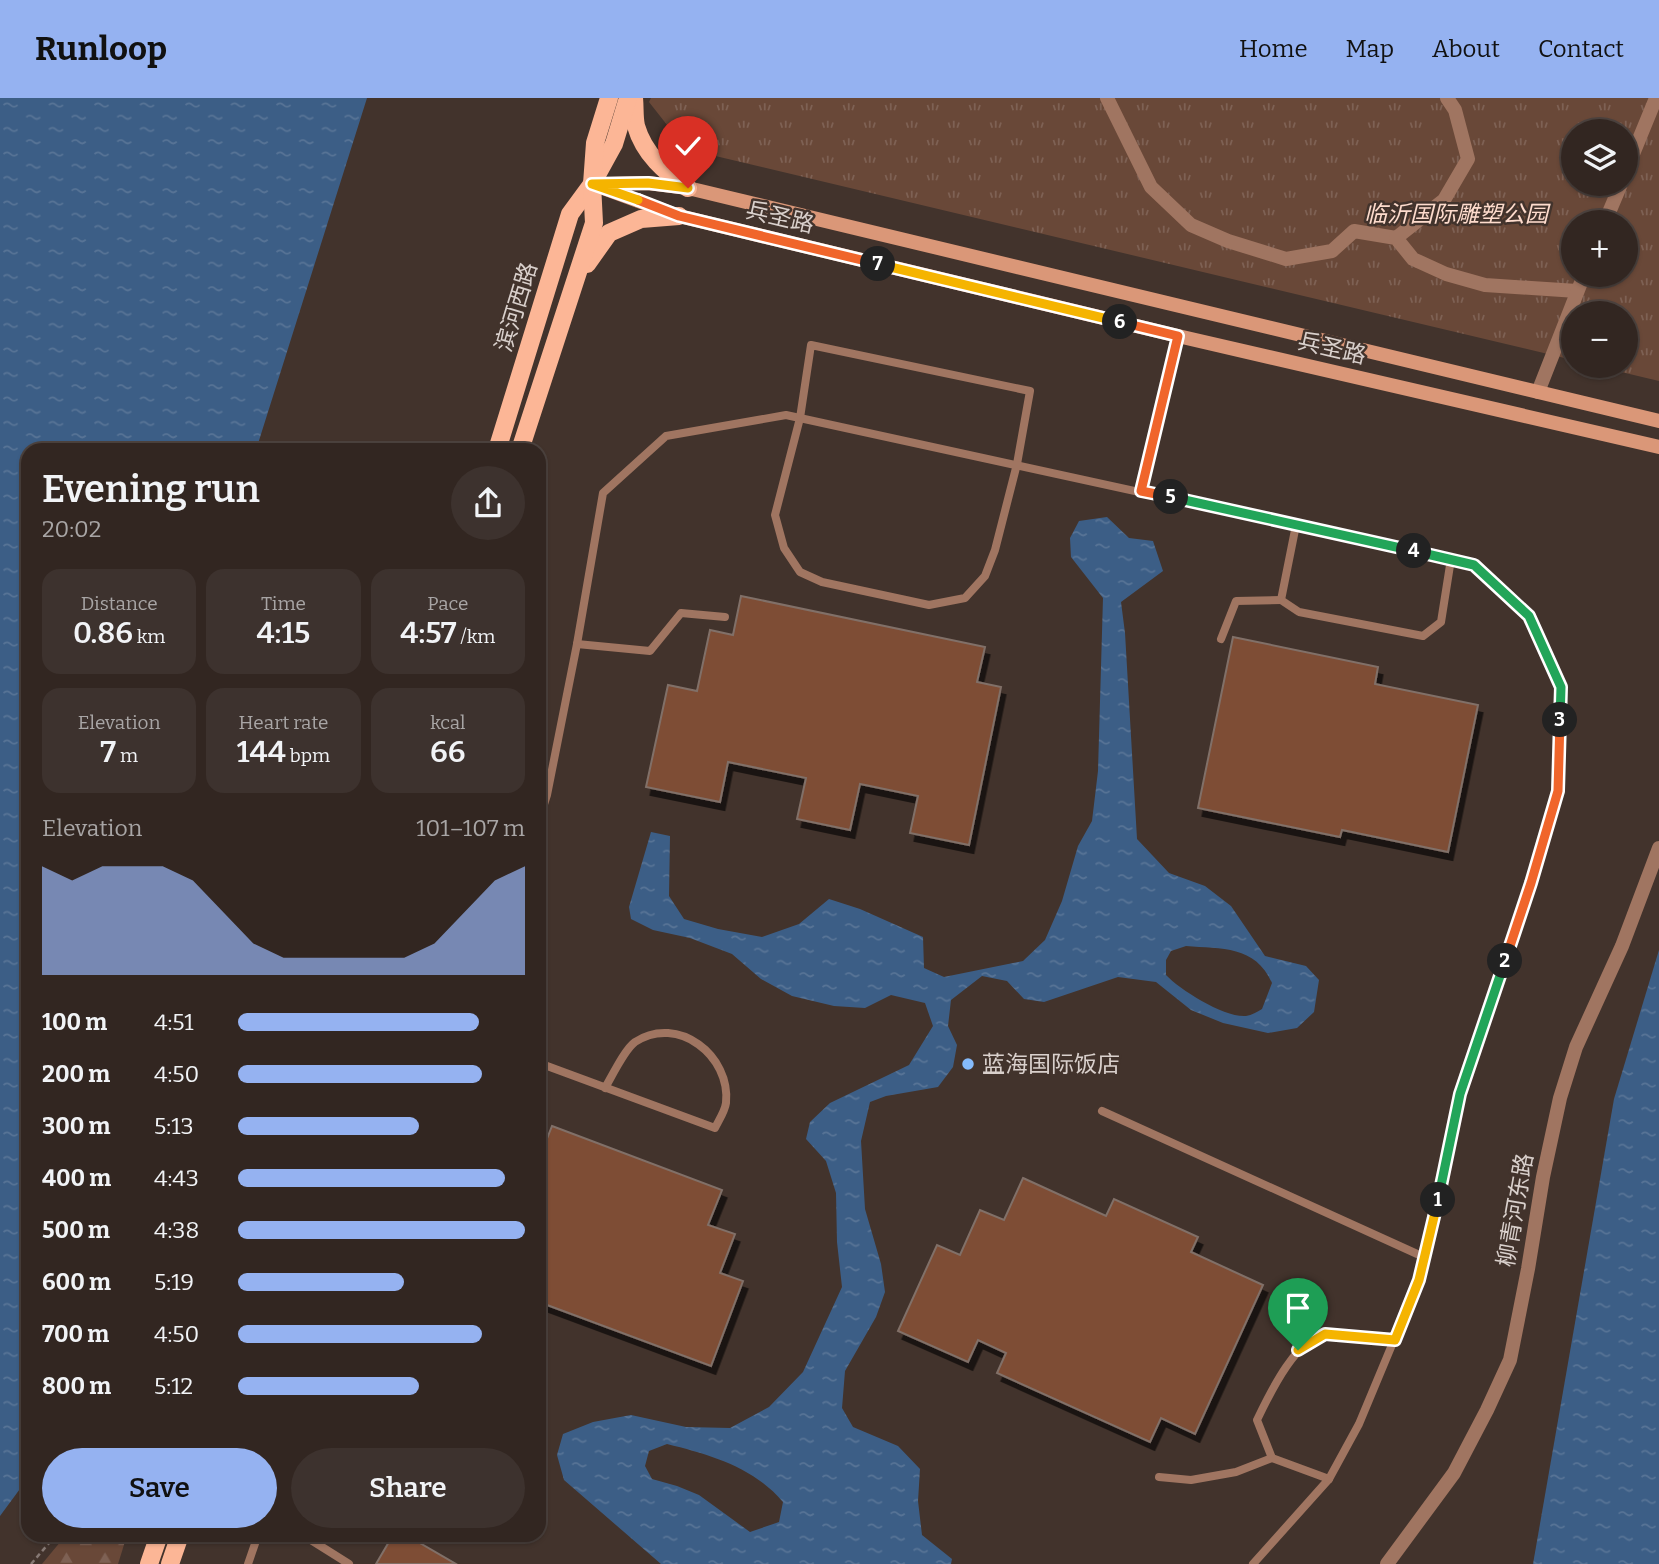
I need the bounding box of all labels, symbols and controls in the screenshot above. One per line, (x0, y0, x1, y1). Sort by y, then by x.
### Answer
text: Runloop (35, 29, 167, 69)
text: Home (1239, 35, 1308, 63)
text: Map (1346, 35, 1394, 63)
text: About (1432, 35, 1500, 63)
text: Contact (1538, 35, 1624, 63)
pin (658, 116, 718, 188)
map controls (1561, 119, 1638, 378)
button: layers (1561, 119, 1638, 196)
icon: check (669, 127, 707, 165)
street label: 兵圣路 (743, 196, 817, 238)
park label: 临沂国际雕塑公园 (1364, 200, 1551, 228)
button: + (1561, 210, 1638, 287)
pin: 7 (860, 246, 896, 282)
text: 7 (872, 252, 883, 275)
street label: 滨河西路 (489, 259, 543, 355)
button: − (1561, 301, 1638, 378)
pin: 6 (1102, 304, 1138, 340)
text: 6 (1114, 310, 1125, 333)
street label: 兵圣路 (1295, 327, 1369, 369)
text: Evening run (42, 466, 260, 512)
button: share (451, 466, 525, 540)
pin: 5 (1154, 480, 1188, 514)
text: 5 (1165, 485, 1176, 508)
text: 20:02 (42, 515, 101, 543)
pin: 4 (1396, 533, 1432, 568)
text: 4 (1408, 539, 1419, 562)
text: Distance (81, 592, 158, 615)
text: Time (261, 592, 306, 615)
text: Pace (427, 592, 468, 615)
text: 0.86 (73, 615, 133, 651)
text: 4:15 (257, 615, 310, 651)
text: 4:57 (400, 615, 457, 651)
text: km (133, 625, 165, 648)
text: /km (457, 625, 495, 648)
pin: 3 (1542, 702, 1578, 738)
text: 3 (1554, 708, 1565, 731)
text: Elevation (78, 711, 161, 734)
text: Heart rate (239, 711, 328, 734)
text: kcal (430, 711, 466, 734)
text: 7 (100, 734, 116, 770)
text: 144 (237, 734, 286, 770)
text: 66 (430, 734, 466, 770)
text: m (116, 744, 138, 767)
text: bpm (286, 744, 330, 767)
text: Elevation (42, 814, 142, 842)
text: 101–107 m (416, 814, 525, 842)
pin: 2 (1488, 944, 1522, 978)
text: 2 (1499, 949, 1510, 972)
text: 100 m (42, 1008, 107, 1036)
text: 4:51 (154, 1008, 194, 1036)
place label: 蓝海国际饭店 (982, 1050, 1120, 1078)
marker: 蓝海国际饭店 (960, 1056, 976, 1072)
text: 200 m (42, 1060, 110, 1088)
text: 4:50 (154, 1060, 199, 1088)
text: 300 m (42, 1112, 111, 1140)
text: 5:13 (154, 1112, 194, 1140)
street label: 柳青河东路 (1491, 1151, 1539, 1269)
text: 400 m (42, 1164, 111, 1192)
text: 4:43 (154, 1164, 199, 1192)
pin: 1 (1420, 1182, 1456, 1218)
text: 1 (1433, 1188, 1442, 1211)
text: 500 m (42, 1216, 110, 1244)
text: 4:38 (154, 1216, 199, 1244)
text: 600 m (42, 1268, 111, 1296)
text: 5:19 (154, 1268, 194, 1296)
pin (1268, 1278, 1328, 1350)
icon: arrive (1279, 1289, 1317, 1327)
text: 700 m (42, 1320, 109, 1348)
text: 4:50 (154, 1320, 199, 1348)
text: 800 m (42, 1372, 111, 1400)
text: 5:12 (154, 1372, 193, 1400)
button: Save (42, 1448, 277, 1528)
button: Share (291, 1448, 525, 1528)

